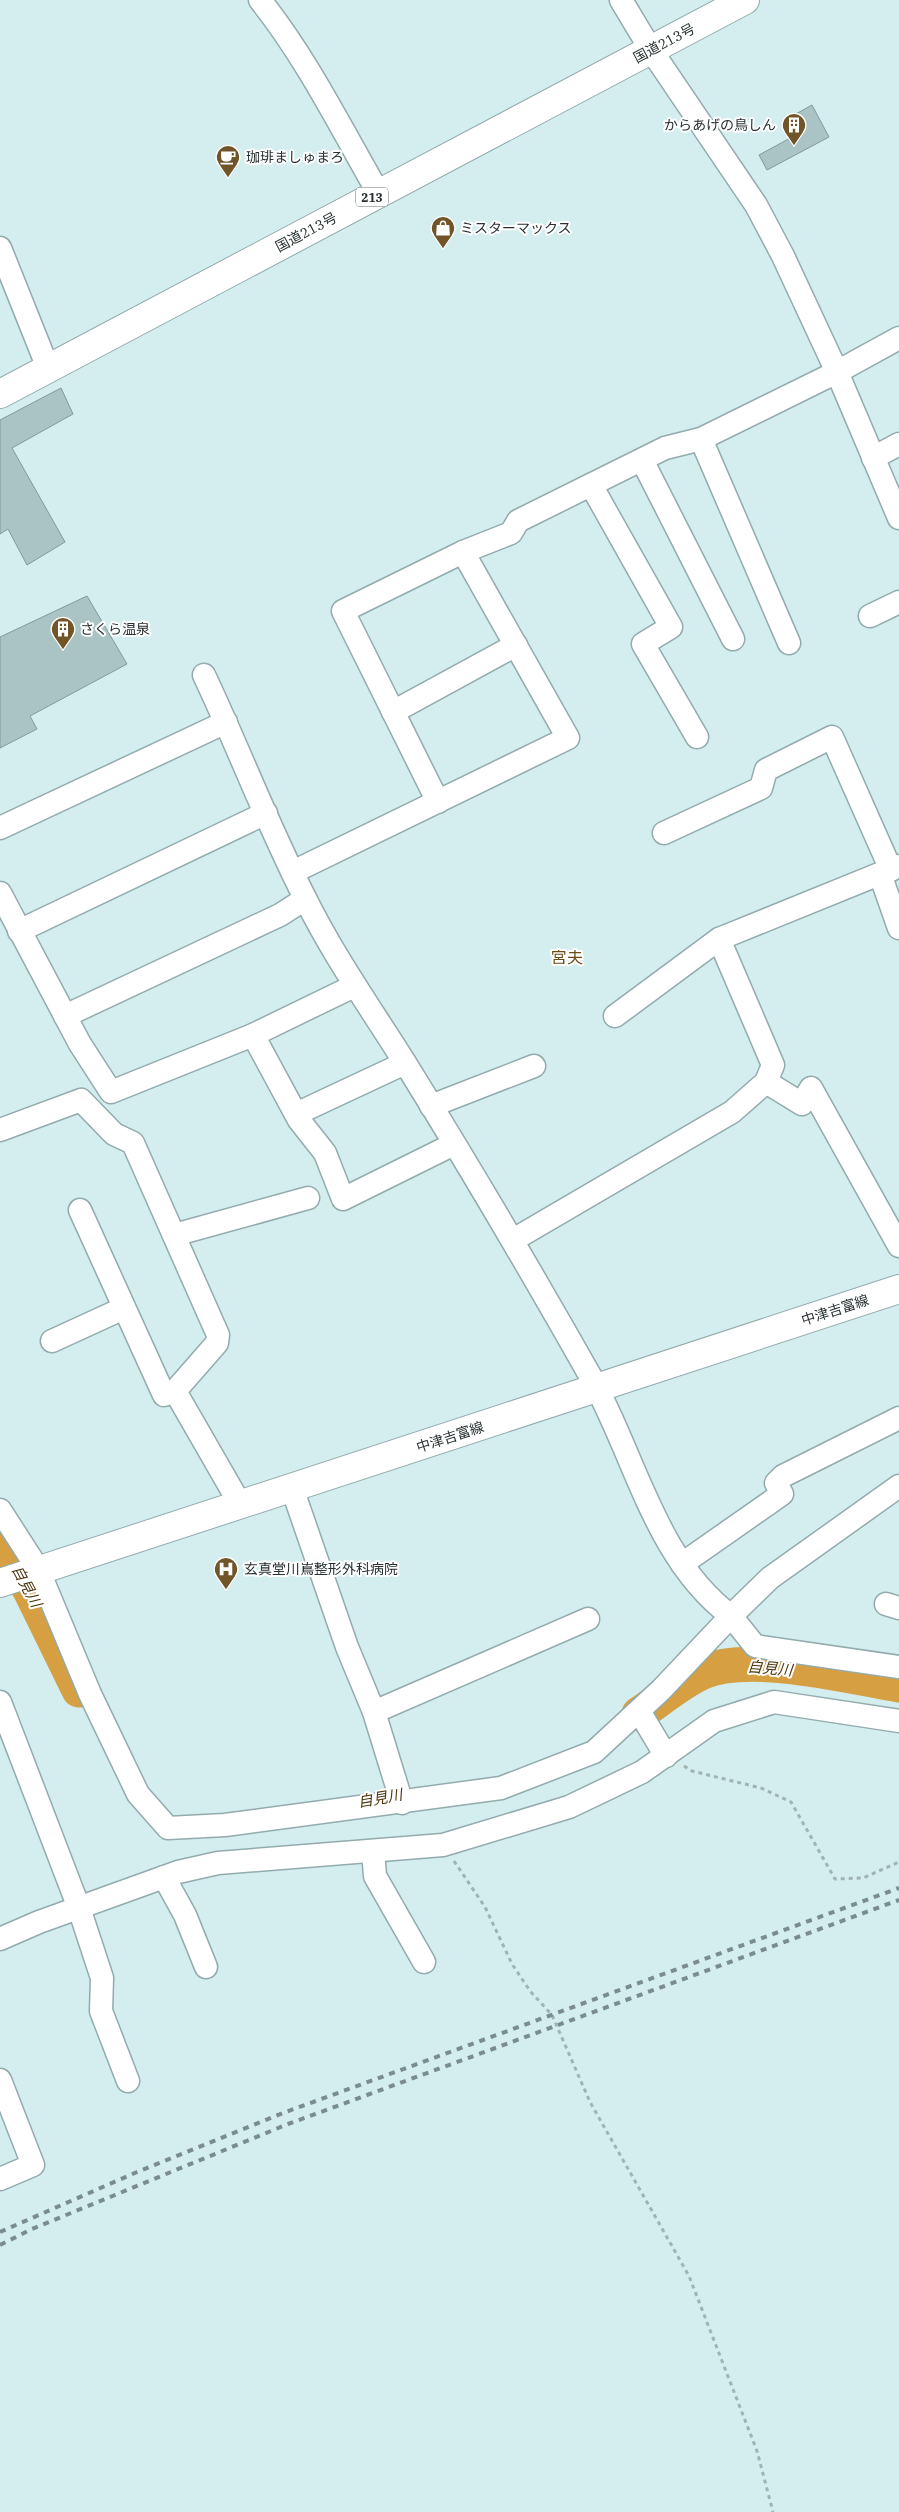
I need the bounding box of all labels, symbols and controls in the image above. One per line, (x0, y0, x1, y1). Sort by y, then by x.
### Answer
street label: 国道213号 (630, 19, 698, 67)
building icon: からあげの鳥しん (781, 112, 807, 146)
place label: からあげの鳥しん (664, 116, 776, 134)
cafe icon: 珈琲ましゅまろ (215, 144, 241, 178)
place label: 珈琲ましゅまろ (246, 148, 344, 166)
road number: 213 (356, 188, 388, 206)
street label: 国道213号 (272, 208, 340, 256)
shop icon: ミスターマックス (430, 215, 456, 249)
place label: ミスターマックス (460, 219, 572, 237)
building icon: さくら温泉 (50, 616, 76, 650)
place label: さくら温泉 (80, 620, 150, 638)
district label: 宮夫 (551, 947, 583, 967)
street label: 中津吉富線 (799, 1291, 871, 1329)
street label: 中津吉富線 (414, 1418, 486, 1456)
hospital icon: 玄真堂川嶌整形外科病院 (213, 1556, 239, 1590)
place label: 玄真堂川嶌整形外科病院 (244, 1560, 398, 1578)
water label: 自見川 (8, 1562, 47, 1612)
water label: 自見川 (747, 1657, 795, 1680)
water label: 自見川 (356, 1784, 406, 1811)

